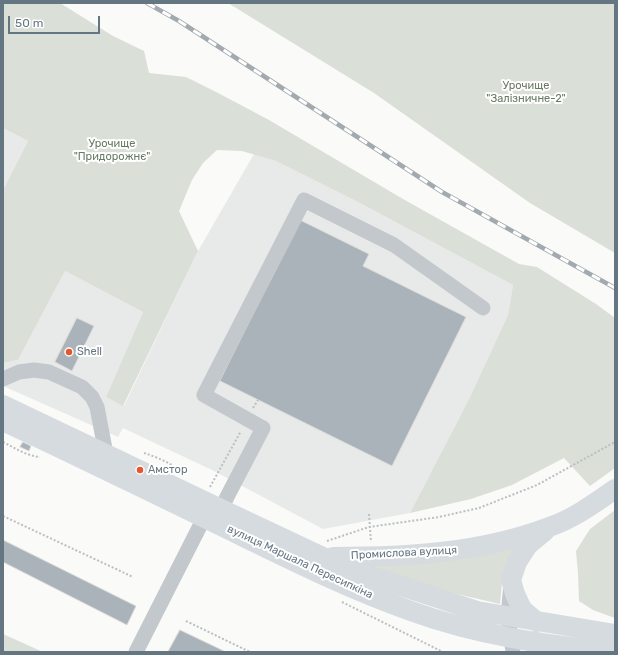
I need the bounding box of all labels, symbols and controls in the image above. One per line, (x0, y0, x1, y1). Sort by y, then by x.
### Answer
scale bar (10, 8, 102, 34)
text: 50 m (15, 16, 43, 30)
park label: Урочище "Залізничне-2" (486, 79, 566, 105)
park label: Урочище "Придорожнє" (74, 137, 150, 163)
place label: Shell (77, 345, 102, 359)
marker: Shell (64, 347, 74, 357)
place label: Амстор (148, 463, 187, 477)
marker: Амстор (135, 465, 145, 475)
street label: вулиця Маршала Пересипкіна (225, 522, 375, 602)
street label: Промислова вулиця (351, 544, 457, 562)

